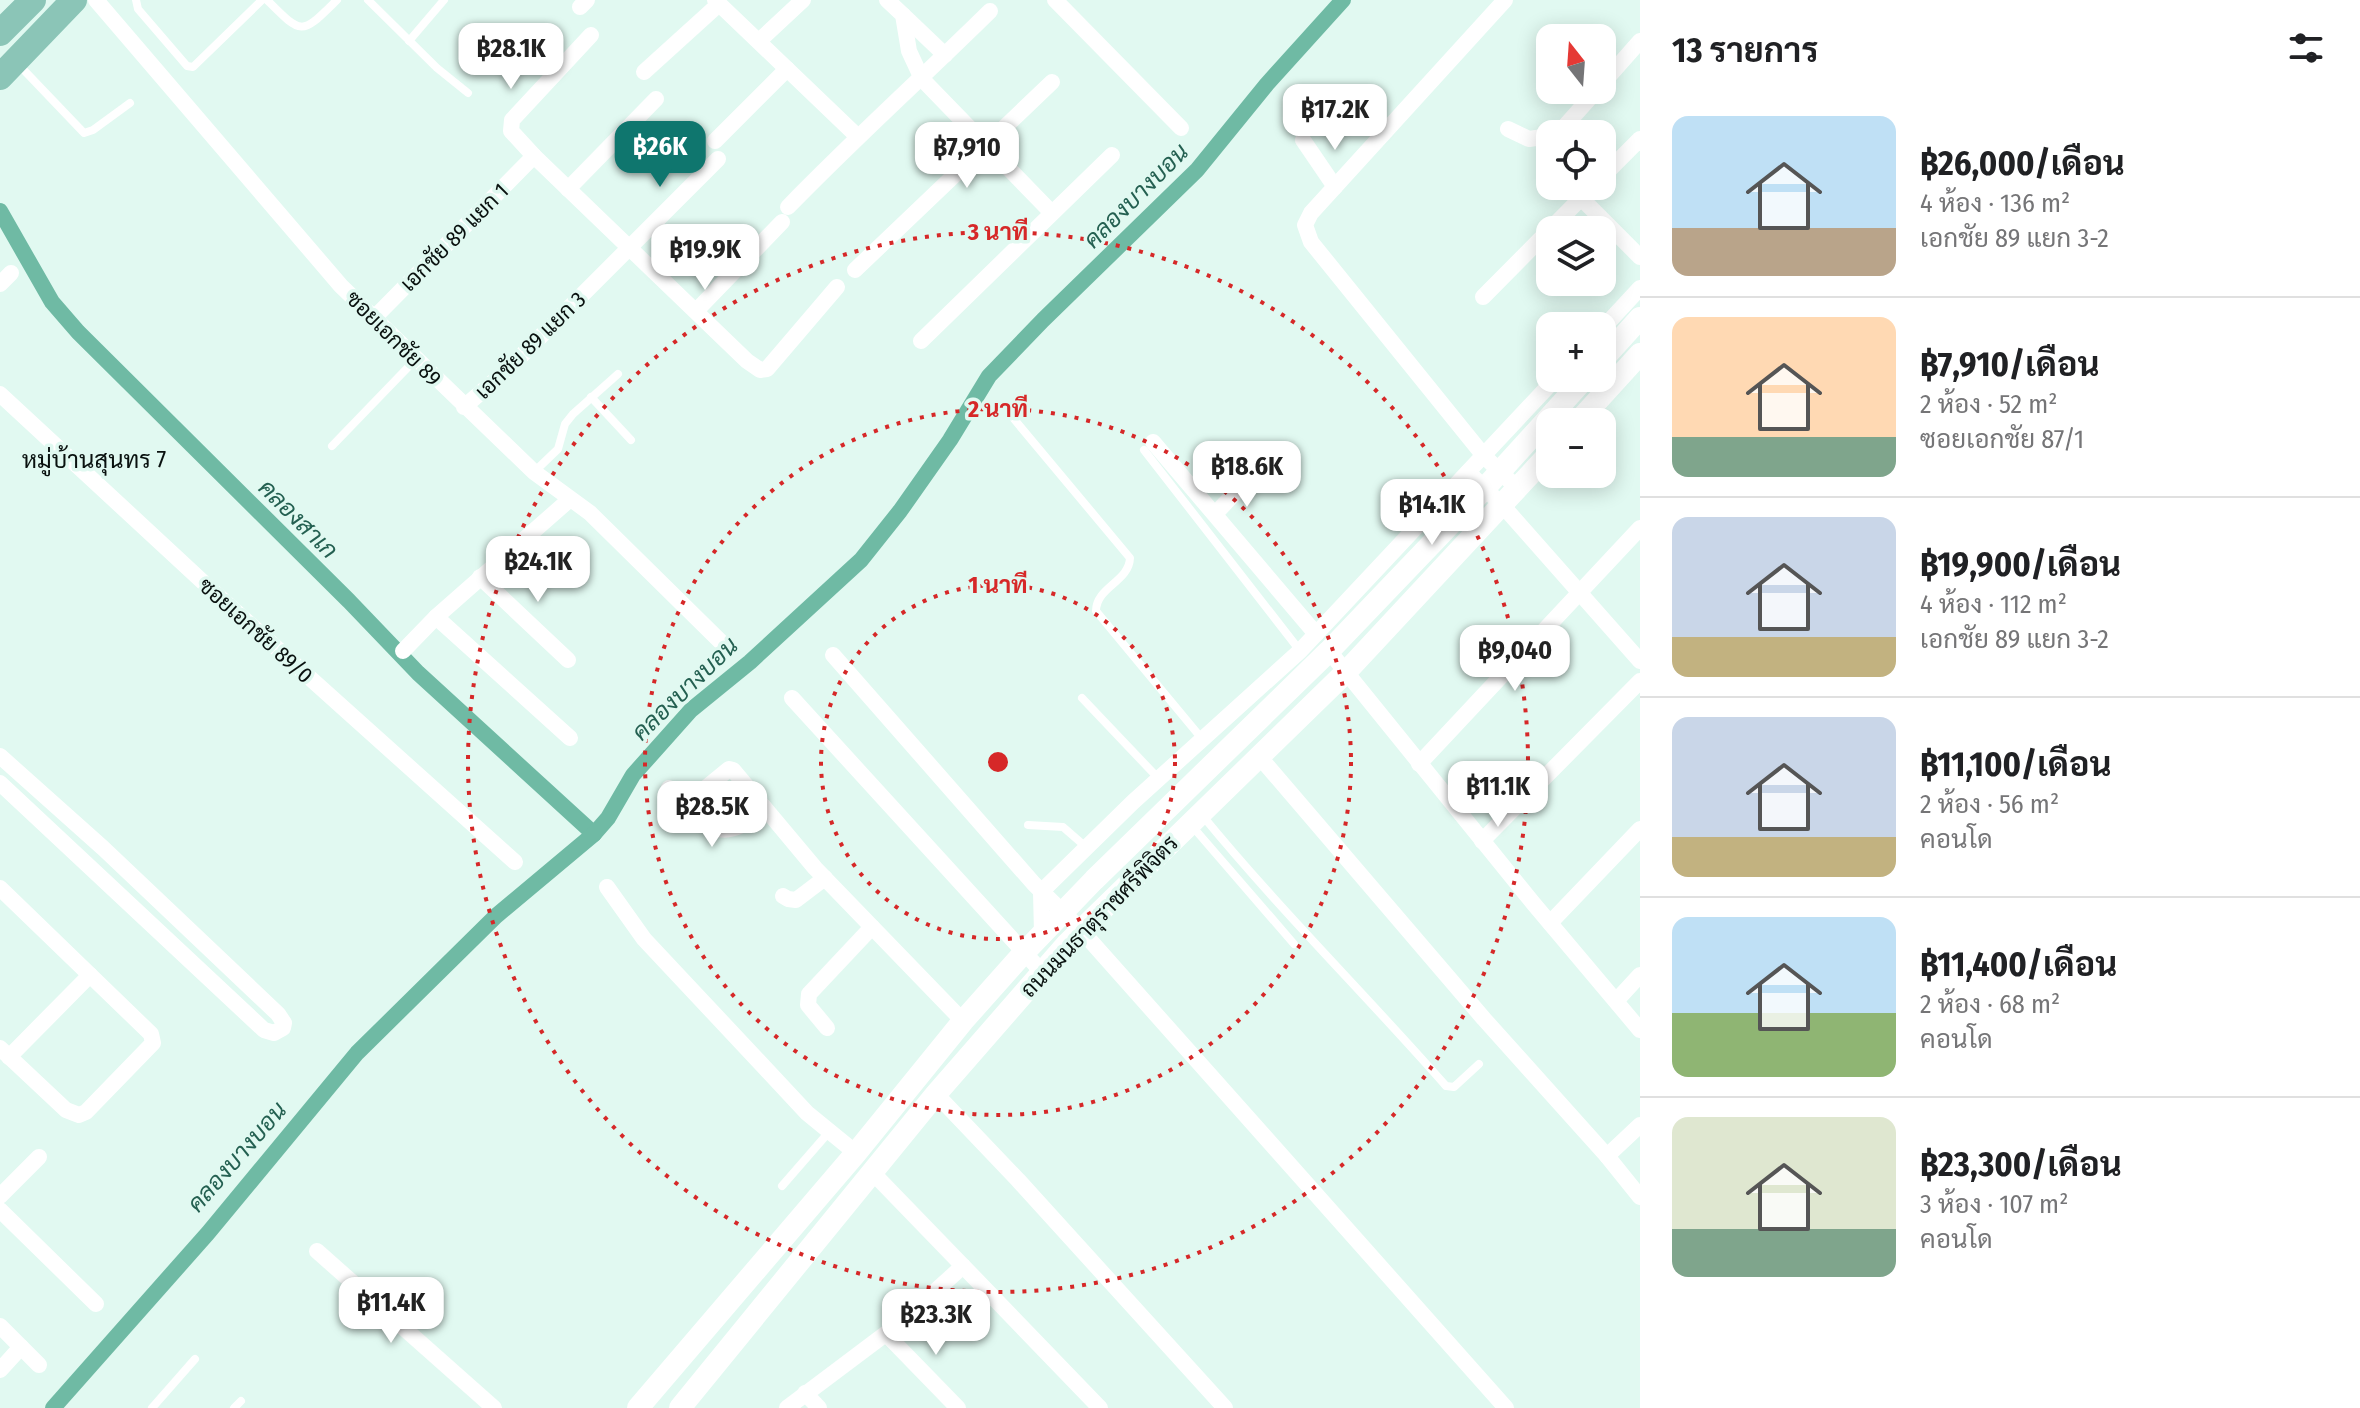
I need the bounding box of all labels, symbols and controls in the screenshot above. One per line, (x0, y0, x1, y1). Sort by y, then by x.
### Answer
pin: ฿28.1K (446, 23, 576, 91)
north arrow (1536, 24, 1616, 104)
map controls (1536, 24, 1616, 488)
icon: filters (2284, 26, 2328, 70)
text: 13 รายการ (1672, 30, 1818, 71)
text: ฿28.1K (476, 33, 546, 64)
pin: ฿17.2K (1270, 84, 1400, 152)
text: ฿17.2K (1301, 94, 1369, 125)
button: locate (1536, 120, 1616, 200)
pin: ฿26K (613, 121, 707, 189)
pin: ฿7,910 (902, 122, 1032, 190)
text: ฿26K (633, 131, 687, 162)
text: ฿7,910 (933, 132, 1001, 163)
water label: คลองบางบอน (1078, 138, 1194, 254)
text: ฿26,000/เดือน (1920, 143, 2125, 184)
icon: home (1736, 148, 1832, 244)
street label: เอกชัย 89 แยก 1 (395, 178, 514, 297)
text: 4 ห้อง · 136 m² (1920, 188, 2070, 219)
button: layers (1536, 216, 1616, 296)
text: 3 นาที (967, 217, 1028, 246)
text: เอกชัย 89 แยก 3-2 (1920, 223, 2109, 254)
pin: ฿19.9K (640, 224, 770, 292)
text: ฿19.9K (669, 234, 741, 265)
street label: ซอยเอกชัย 89 (340, 285, 447, 392)
street label: เอกชัย 89 แยก 3 (469, 286, 591, 405)
button: + (1536, 312, 1616, 392)
text: ฿7,910/เดือน (1920, 344, 2100, 385)
icon: home (1736, 349, 1832, 445)
text: 2 ห้อง · 52 m² (1920, 389, 2057, 420)
text: 2 นาที (967, 394, 1028, 423)
button: − (1536, 408, 1616, 488)
text: ซอยเอกชัย 87/1 (1920, 424, 2084, 455)
pin: ฿18.6K (1182, 441, 1312, 509)
district label: หมู่บ้านสุนทร 7 (22, 445, 166, 477)
text: ฿18.6K (1211, 451, 1283, 482)
water label: คลองสาเก (253, 474, 343, 564)
pin: ฿14.1K (1367, 479, 1497, 547)
text: ฿14.1K (1399, 489, 1465, 520)
pin: ฿24.1K (473, 536, 603, 604)
text: ฿19,900/เดือน (1920, 544, 2121, 585)
text: ฿24.1K (504, 546, 572, 577)
icon: home (1736, 549, 1832, 645)
text: 1 นาที (968, 570, 1028, 599)
street label: ซอยเอกชัย 89/0 (193, 572, 318, 689)
text: 4 ห้อง · 112 m² (1920, 589, 2067, 620)
text: เอกชัย 89 แยก 3-2 (1920, 624, 2109, 655)
pin: ฿9,040 (1450, 625, 1580, 693)
water label: คลองบางบอน (626, 632, 744, 746)
text: ฿9,040 (1478, 635, 1552, 666)
text: ฿11,100/เดือน (1920, 744, 2112, 785)
centre of rings (984, 748, 1012, 776)
icon: home (1736, 749, 1832, 845)
pin: ฿11.1K (1433, 761, 1563, 829)
text: ฿11.1K (1466, 771, 1530, 802)
pin: ฿28.5K (647, 781, 777, 849)
text: 2 ห้อง · 56 m² (1920, 789, 2059, 820)
text: ฿28.5K (675, 791, 749, 822)
text: คอนโด (1920, 824, 1993, 855)
street label: ถนนมนธาตุราชศรีพิจิตร (1015, 830, 1185, 1004)
text: ฿11,400/เดือน (1920, 944, 2117, 985)
icon: home (1736, 949, 1832, 1045)
text: 2 ห้อง · 68 m² (1920, 989, 2060, 1020)
text: คอนโด (1920, 1024, 1993, 1055)
water label: คลองบางบอน (182, 1096, 292, 1218)
text: ฿23,300/เดือน (1920, 1144, 2122, 1185)
icon: home (1736, 1149, 1832, 1245)
text: 3 ห้อง · 107 m² (1920, 1189, 2068, 1220)
text: คอนโด (1920, 1224, 1993, 1255)
pin: ฿11.4K (326, 1277, 456, 1345)
text: ฿11.4K (357, 1287, 425, 1318)
pin: ฿23.3K (871, 1289, 1001, 1357)
text: ฿23.3K (900, 1299, 972, 1330)

